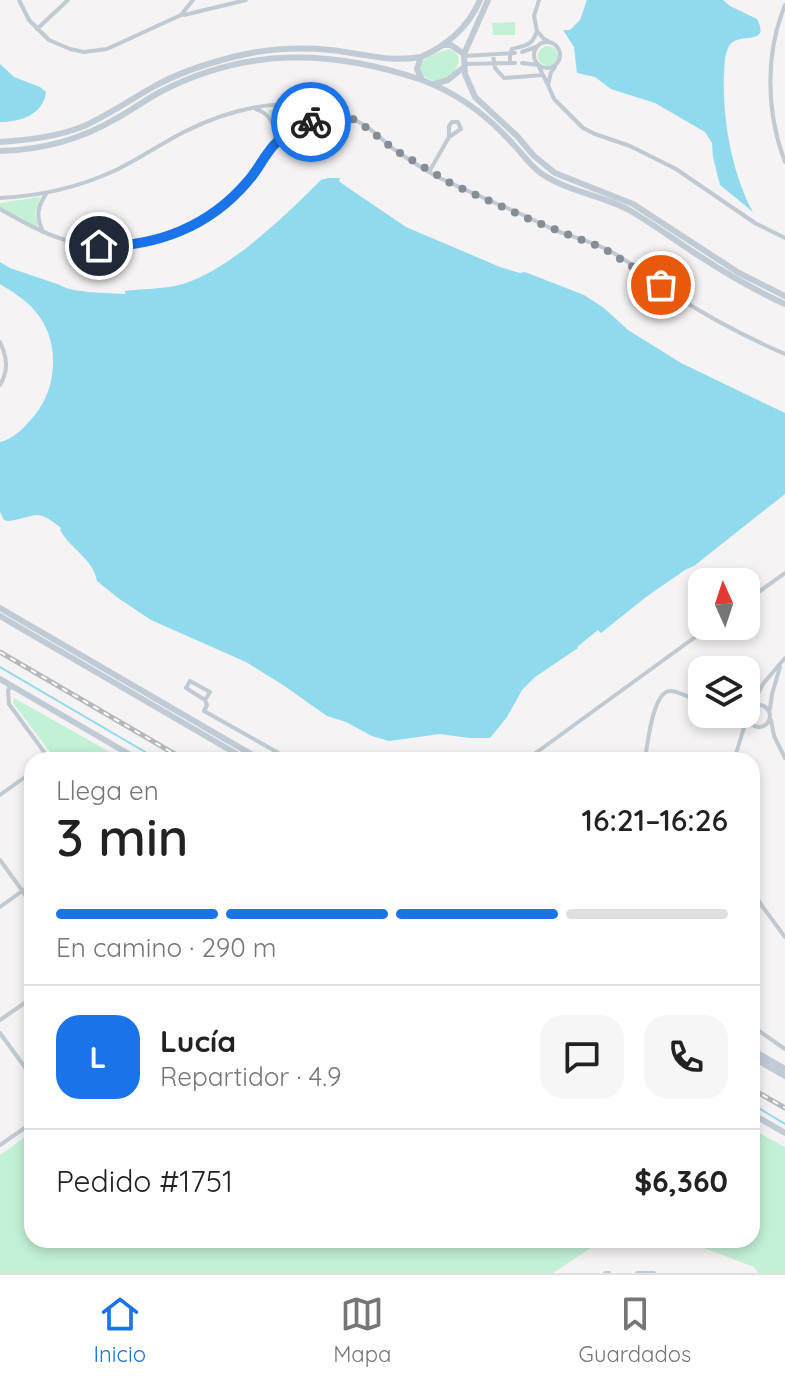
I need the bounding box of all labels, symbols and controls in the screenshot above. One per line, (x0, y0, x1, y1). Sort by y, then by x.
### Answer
courier (271, 82, 351, 162)
icon: bike (289, 100, 333, 144)
pin (65, 212, 133, 280)
icon: home (77, 224, 121, 268)
pin (627, 251, 695, 319)
icon: bag (639, 263, 683, 307)
north arrow (688, 568, 760, 640)
map controls (688, 568, 760, 728)
button: layers (688, 656, 760, 728)
text: Llega en (56, 774, 159, 807)
text: 16:21–16:26 (582, 801, 728, 839)
text: 3 min (56, 804, 189, 869)
text: En camino · 290 m (56, 931, 277, 964)
button: chat (540, 1015, 624, 1099)
button: phone (644, 1015, 728, 1099)
text: Lucía (160, 1022, 236, 1060)
text: L (90, 1038, 106, 1076)
text: Repartidor · 4.9 (160, 1060, 342, 1093)
text: Pedido #1751 (56, 1162, 233, 1200)
text: $6,360 (634, 1162, 728, 1200)
tab: Inicio (94, 1292, 146, 1368)
tab: Mapa (333, 1292, 391, 1368)
tab: Guardados (579, 1292, 691, 1368)

